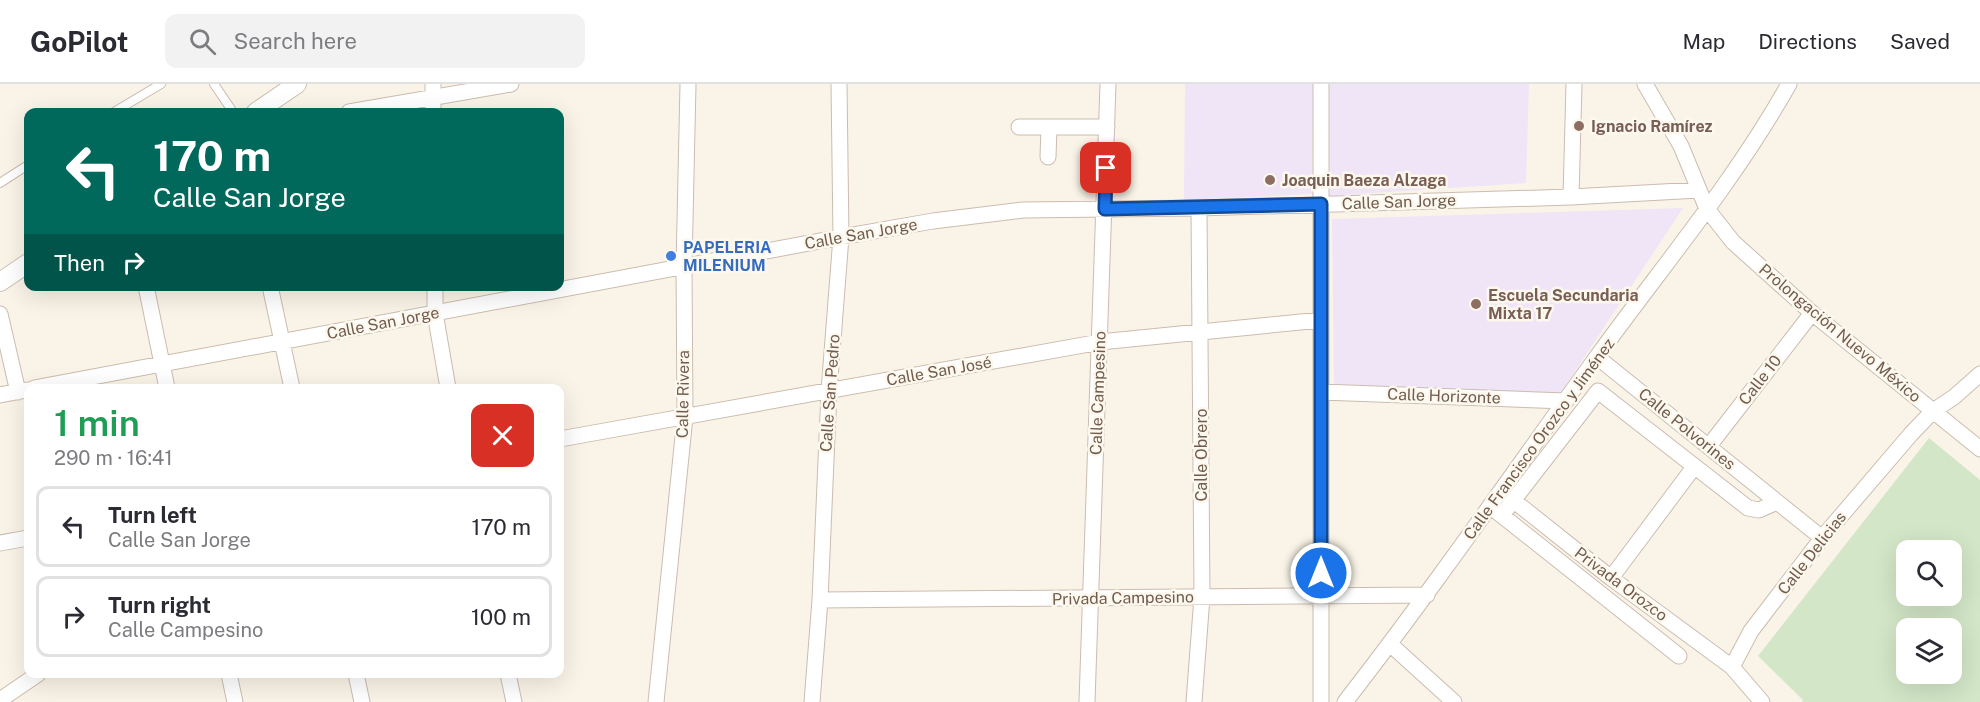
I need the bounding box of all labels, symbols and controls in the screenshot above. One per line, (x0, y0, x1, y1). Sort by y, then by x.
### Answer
search box (165, 14, 585, 68)
text: GoPilot (30, 25, 129, 58)
icon: search (186, 25, 219, 58)
text: Search here (234, 28, 357, 54)
text: Map (1683, 29, 1725, 54)
text: Directions (1758, 29, 1857, 54)
text: Saved (1890, 29, 1950, 54)
place label: Ignacio Ramírez (1591, 117, 1712, 136)
marker: Ignacio Ramírez (1572, 119, 1586, 133)
text: 170 m (153, 131, 271, 180)
icon: left (54, 132, 132, 210)
pin (1080, 142, 1131, 193)
icon: arrive (1089, 151, 1122, 184)
place label: Joaquin Baeza Alzaga (1282, 171, 1446, 190)
marker: Joaquin Baeza Alzaga (1263, 173, 1277, 187)
text: Calle San Jorge (153, 181, 346, 213)
street label: Calle San Jorge (1342, 191, 1456, 213)
street label: Calle San Jorge (803, 215, 919, 253)
place label: PAPELERIA MILENIUM (683, 238, 772, 275)
icon: right (117, 246, 150, 279)
marker: PAPELERIA MILENIUM (664, 249, 678, 263)
text: Then (54, 250, 105, 276)
street label: Prolongación Nuevo México (1755, 260, 1925, 406)
place label: Escuela Secundaria Mixta 17 (1488, 286, 1639, 323)
marker: Escuela Secundaria Mixta 17 (1469, 297, 1483, 311)
street label: Calle San Jorge (325, 303, 441, 343)
street label: Calle Campesino (1086, 331, 1110, 455)
street label: Calle San Pedro (816, 333, 844, 453)
street label: Calle Francisco Orozco y Jiménez (1460, 334, 1619, 543)
street label: Calle Rivera (673, 350, 693, 438)
street label: Calle 10 (1735, 351, 1785, 409)
street label: Calle San José (885, 352, 993, 390)
street label: Calle Polvorines (1635, 384, 1739, 474)
street label: Calle Horizonte (1387, 385, 1501, 407)
text: 1 min (54, 402, 140, 444)
button: close (471, 404, 534, 467)
street label: Calle Obrero (1192, 408, 1211, 502)
text: 290 m · 16:41 (54, 446, 173, 470)
text: Turn left (108, 502, 197, 528)
street label: Calle Delicias (1774, 508, 1850, 598)
icon: left (57, 510, 90, 543)
text: 170 m (471, 514, 531, 540)
text: Calle San Jorge (108, 528, 251, 552)
map controls (1896, 540, 1962, 684)
button: search (1896, 540, 1962, 606)
position arrow (1289, 541, 1353, 605)
street label: Privada Orozco (1571, 543, 1671, 625)
street label: Privada Campesino (1052, 587, 1194, 609)
text: Turn right (108, 592, 211, 618)
icon: right (57, 600, 90, 633)
text: 100 m (471, 604, 531, 630)
text: Calle Campesino (108, 618, 263, 642)
button: layers (1896, 618, 1962, 684)

